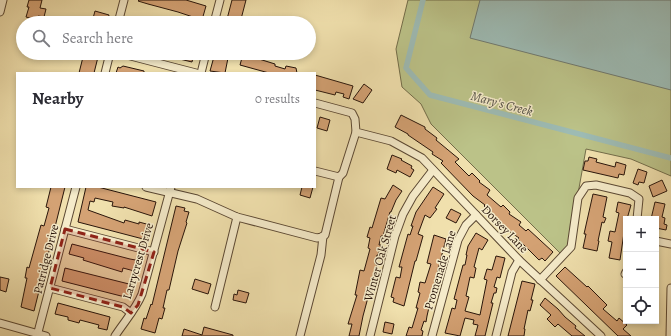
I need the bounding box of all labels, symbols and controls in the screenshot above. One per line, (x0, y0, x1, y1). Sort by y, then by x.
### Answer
search box (16, 16, 316, 60)
icon: search (30, 27, 52, 49)
text: Search here (62, 28, 133, 48)
text: Nearby (32, 87, 83, 110)
water label: Mary's Creek (469, 87, 535, 120)
text: 0 results (255, 90, 300, 107)
street label: Dorsey Lane (478, 202, 532, 256)
street label: Winter Oak Street (360, 213, 400, 304)
map controls (623, 216, 659, 324)
button: + (623, 216, 659, 252)
street label: Larrycrest Drive (119, 221, 157, 301)
street label: Patridge Drive (30, 223, 62, 295)
street label: Promenade Lane (420, 228, 460, 312)
button: − (623, 252, 659, 288)
button: locate (623, 288, 659, 324)

